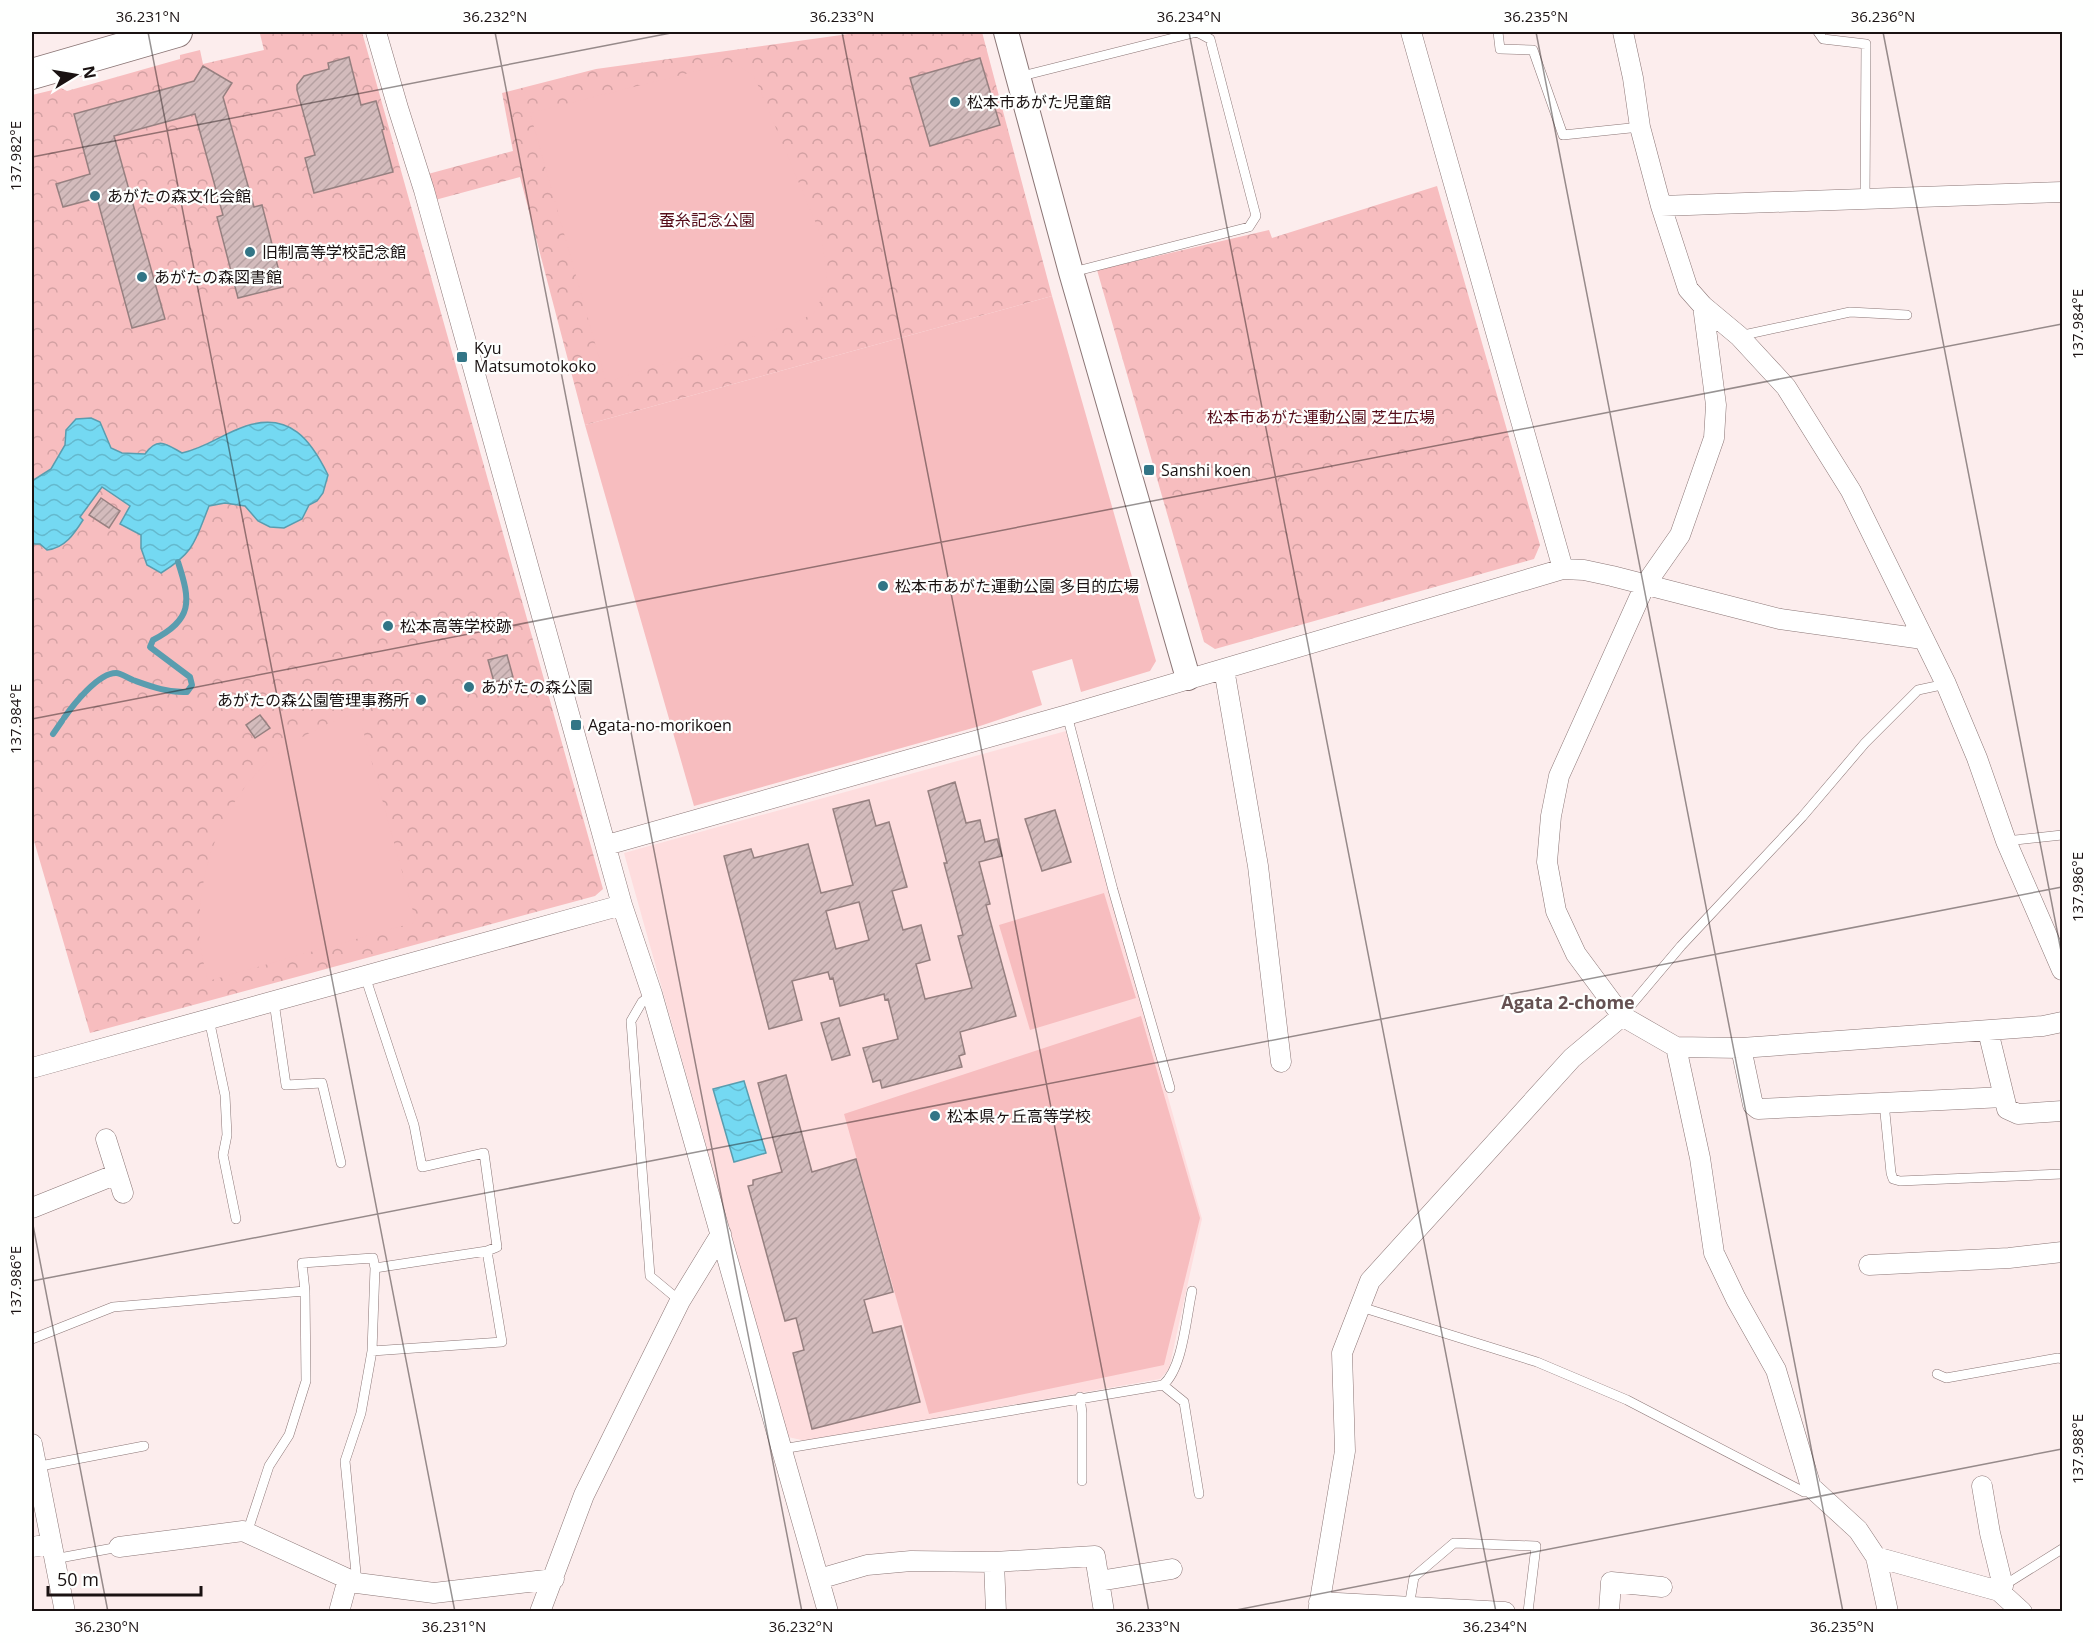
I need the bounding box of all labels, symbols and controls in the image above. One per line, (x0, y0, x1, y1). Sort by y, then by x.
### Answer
text: 36.231°N (116, 6, 180, 26)
text: 36.232°N (463, 6, 527, 26)
text: 36.233°N (810, 6, 874, 26)
text: 36.234°N (1157, 6, 1221, 26)
text: 36.235°N (1504, 6, 1568, 26)
text: 36.236°N (1851, 6, 1915, 26)
north arrow (45, 45, 105, 105)
text: N (78, 64, 102, 81)
place label: 松本市あがた児童館 (967, 91, 1111, 113)
marker: 松本市あがた児童館 (948, 95, 962, 109)
text: 137.982°E (5, 121, 25, 191)
place label: あがたの森文化会館 (107, 185, 251, 207)
marker: あがたの森文化会館 (88, 189, 102, 203)
park label: 蚕糸記念公園 (659, 209, 755, 231)
place label: 旧制高等学校記念館 (262, 241, 406, 263)
marker: 旧制高等学校記念館 (243, 245, 257, 259)
place label: あがたの森図書館 (154, 266, 282, 288)
marker: あがたの森図書館 (135, 270, 149, 284)
text: 137.984°E (2067, 289, 2087, 359)
place label: Kyu Matsumotokoko (474, 337, 596, 377)
marker: Kyu Matsumotokoko (455, 350, 469, 364)
park label: 松本市あがた運動公園 芝生広場 (1207, 406, 1435, 428)
place label: Sanshi koen (1161, 459, 1251, 481)
marker: Sanshi koen (1142, 463, 1156, 477)
place label: 松本市あがた運動公園 多目的広場 (895, 575, 1139, 597)
marker: 松本市あがた運動公園 多目的広場 (876, 579, 890, 593)
place label: 松本高等学校跡 (400, 615, 512, 637)
marker: 松本高等学校跡 (381, 619, 395, 633)
place label: あがたの森公園 (481, 676, 593, 698)
marker: あがたの森公園 (462, 680, 476, 694)
text: 137.984°E (5, 684, 25, 754)
place label: あがたの森公園管理事務所 (217, 689, 409, 711)
marker: あがたの森公園管理事務所 (414, 693, 428, 707)
place label: Agata-no-morikoen (588, 714, 732, 736)
marker: Agata-no-morikoen (569, 718, 583, 732)
text: 137.986°E (2067, 852, 2087, 922)
district label: Agata 2-chome (1501, 990, 1635, 1014)
place label: 松本県ヶ丘高等学校 (947, 1105, 1091, 1127)
marker: 松本県ヶ丘高等学校 (928, 1109, 942, 1123)
text: 137.986°E (5, 1246, 25, 1316)
text: 137.988°E (2067, 1414, 2087, 1484)
scale bar (48, 1559, 201, 1597)
text: 50 m (57, 1567, 99, 1591)
text: 36.230°N (75, 1616, 139, 1636)
text: 36.231°N (422, 1616, 486, 1636)
text: 36.232°N (769, 1616, 833, 1636)
text: 36.233°N (1116, 1616, 1180, 1636)
text: 36.234°N (1463, 1616, 1527, 1636)
text: 36.235°N (1810, 1616, 1874, 1636)

